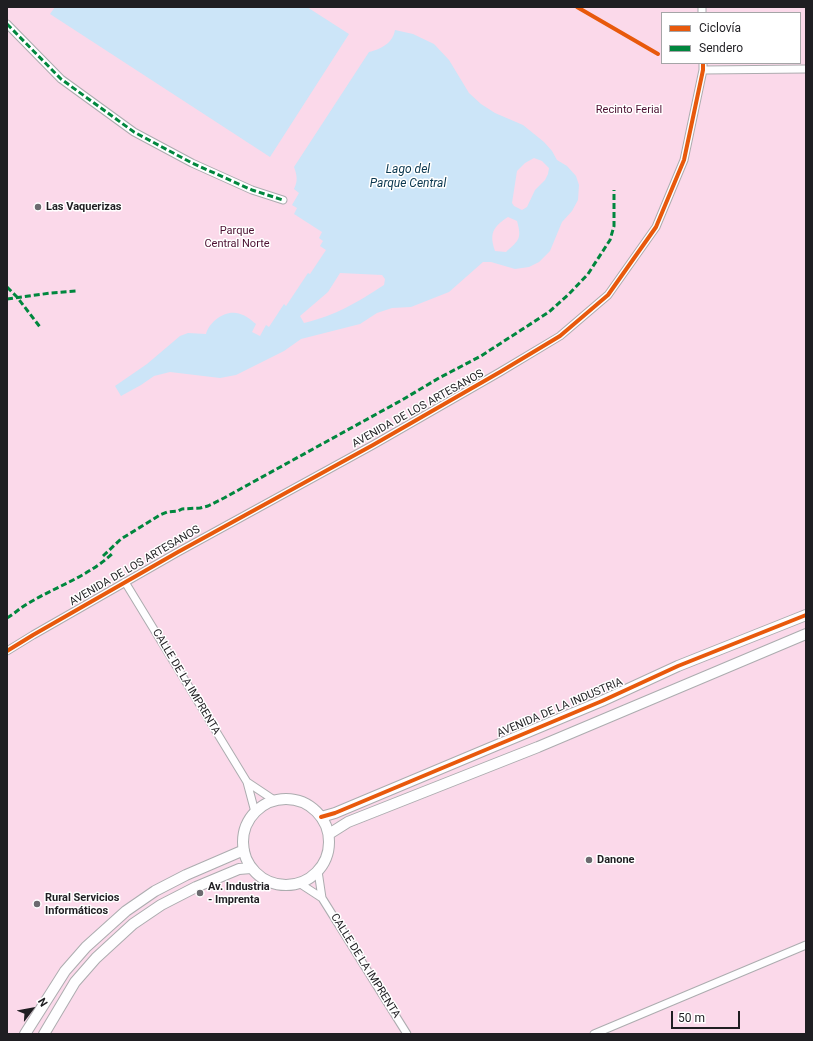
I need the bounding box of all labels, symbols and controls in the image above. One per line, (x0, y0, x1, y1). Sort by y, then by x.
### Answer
legend (661, 12, 801, 64)
text: Ciclovía (699, 21, 741, 35)
text: Sendero (699, 41, 743, 55)
park label: Recinto Ferial (596, 103, 662, 117)
water label: Lago del Parque Central (370, 163, 446, 191)
place label: Las Vaquerizas (46, 200, 121, 214)
marker: Las Vaquerizas (33, 202, 43, 212)
park label: Parque Central Norte (204, 224, 270, 250)
street label: AVENIDA DE LOS ARTESANOS (350, 367, 486, 451)
street label: AVENIDA DE LOS ARTESANOS (67, 523, 203, 609)
street label: CALLE DE LA IMPRENTA (149, 627, 223, 737)
street label: AVENIDA DE LA INDUSTRIA (495, 675, 625, 741)
place label: Danone (597, 853, 635, 867)
marker: Danone (584, 855, 594, 865)
place label: Av. Industria - Imprenta (208, 880, 270, 906)
marker: Av. Industria - Imprenta (195, 888, 205, 898)
place label: Rural Servicios Informáticos (45, 891, 119, 917)
marker: Rural Servicios Informáticos (32, 899, 42, 909)
street label: CALLE DE LA IMPRENTA (327, 911, 403, 1021)
north arrow (12, 989, 52, 1029)
text: N (35, 996, 50, 1009)
scale bar (673, 1003, 742, 1029)
text: 50 m (678, 1011, 705, 1025)

